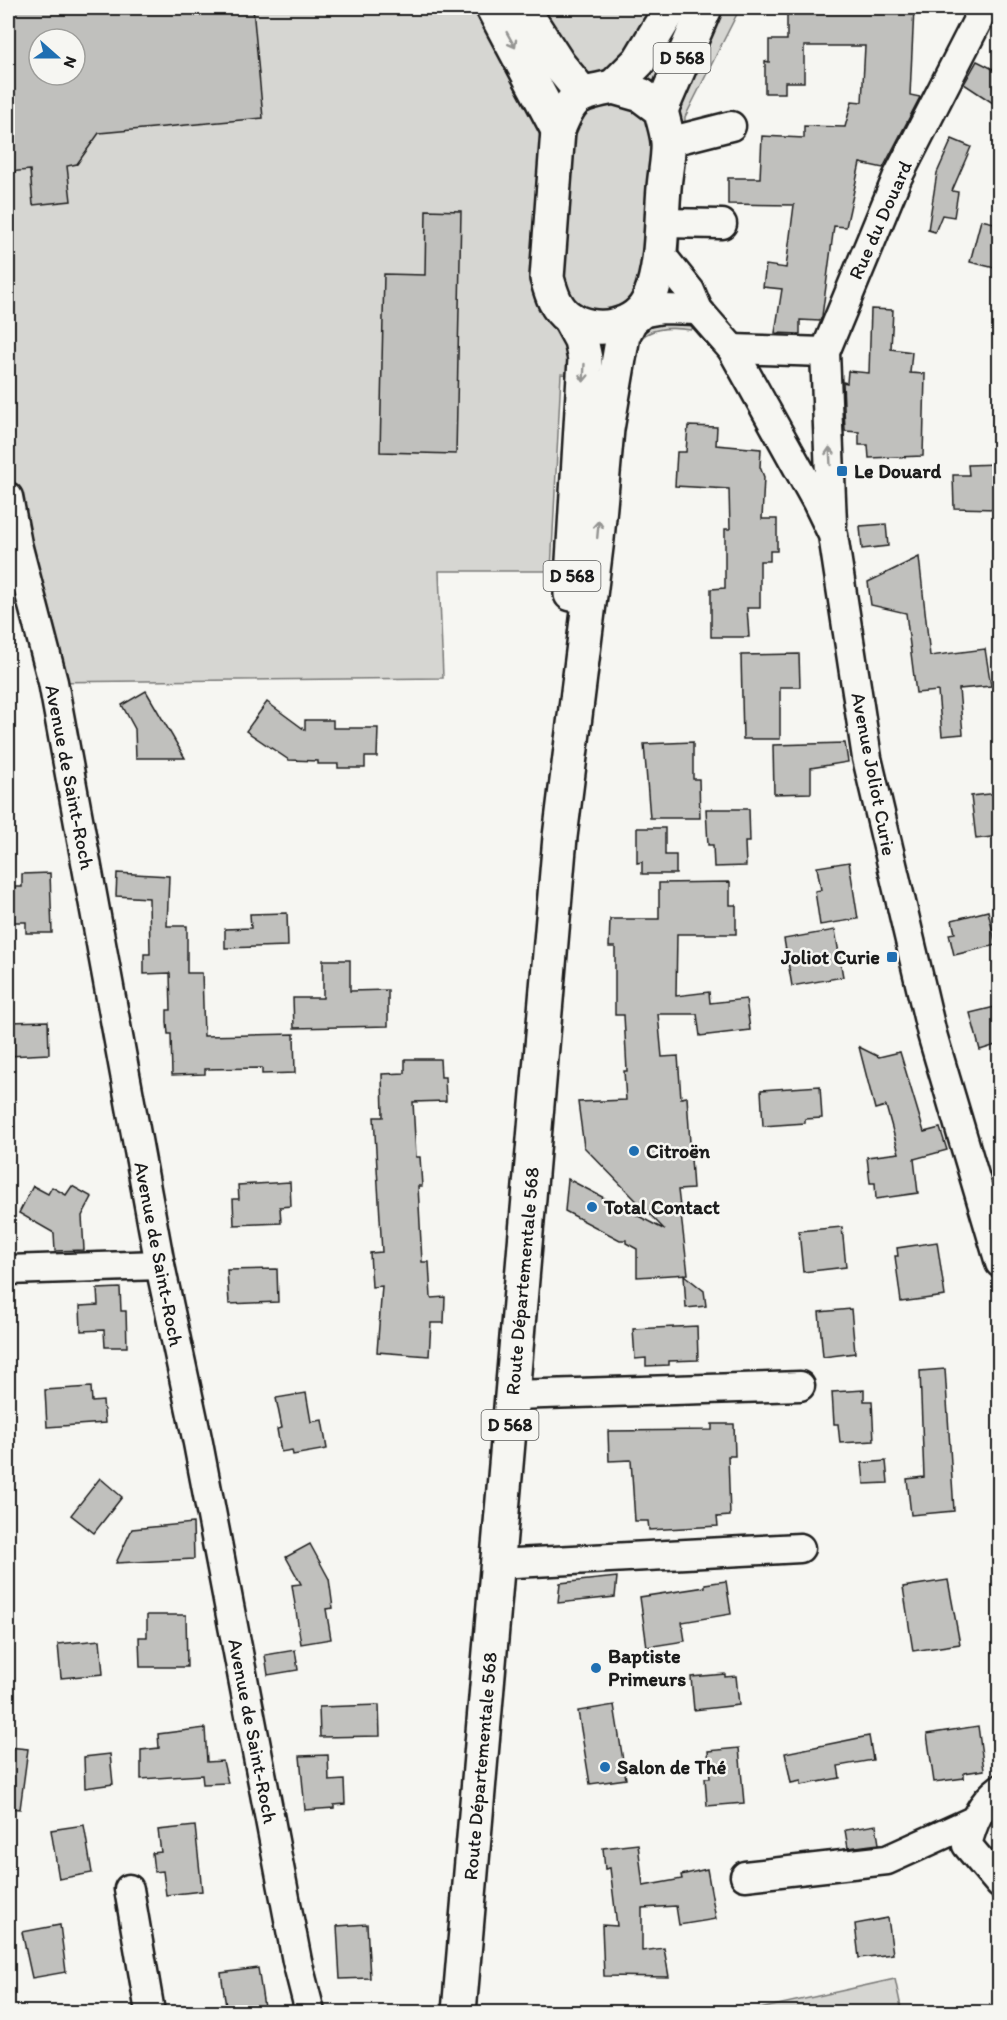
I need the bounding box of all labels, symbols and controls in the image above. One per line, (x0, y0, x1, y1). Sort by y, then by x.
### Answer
north arrow (27, 27, 87, 87)
one-way arrow (506, 32, 518, 49)
road number: D 568 (654, 43, 710, 73)
text: N (60, 54, 81, 71)
street label: Rue du Douard (843, 157, 917, 283)
one-way arrow (579, 362, 590, 382)
one-way arrow (824, 446, 835, 466)
place label: Le Douard (854, 459, 941, 483)
marker: Le Douard (835, 464, 849, 478)
one-way arrow (593, 520, 604, 540)
road number: D 568 (544, 561, 600, 591)
street label: Avenue de Saint-Roch (40, 683, 100, 872)
street label: Avenue Joliot Curie (846, 690, 902, 858)
place label: Joliot Curie (780, 945, 880, 969)
marker: Joliot Curie (885, 950, 899, 964)
place label: Citroën (646, 1139, 711, 1163)
marker: Citroën (627, 1144, 641, 1158)
street label: Avenue de Saint-Roch (129, 1160, 189, 1349)
street label: Route Départementale 568 (500, 1166, 544, 1396)
place label: Total Contact (603, 1195, 720, 1219)
marker: Total Contact (585, 1200, 599, 1214)
road number: D 568 (482, 1410, 538, 1440)
street label: Avenue de Saint-Roch (223, 1637, 283, 1826)
place label: Baptiste Primeurs (608, 1644, 686, 1691)
street label: Route Départementale 568 (458, 1651, 502, 1881)
marker: Baptiste Primeurs (589, 1661, 603, 1675)
place label: Salon de Thé (617, 1755, 727, 1779)
marker: Salon de Thé (598, 1760, 612, 1774)

